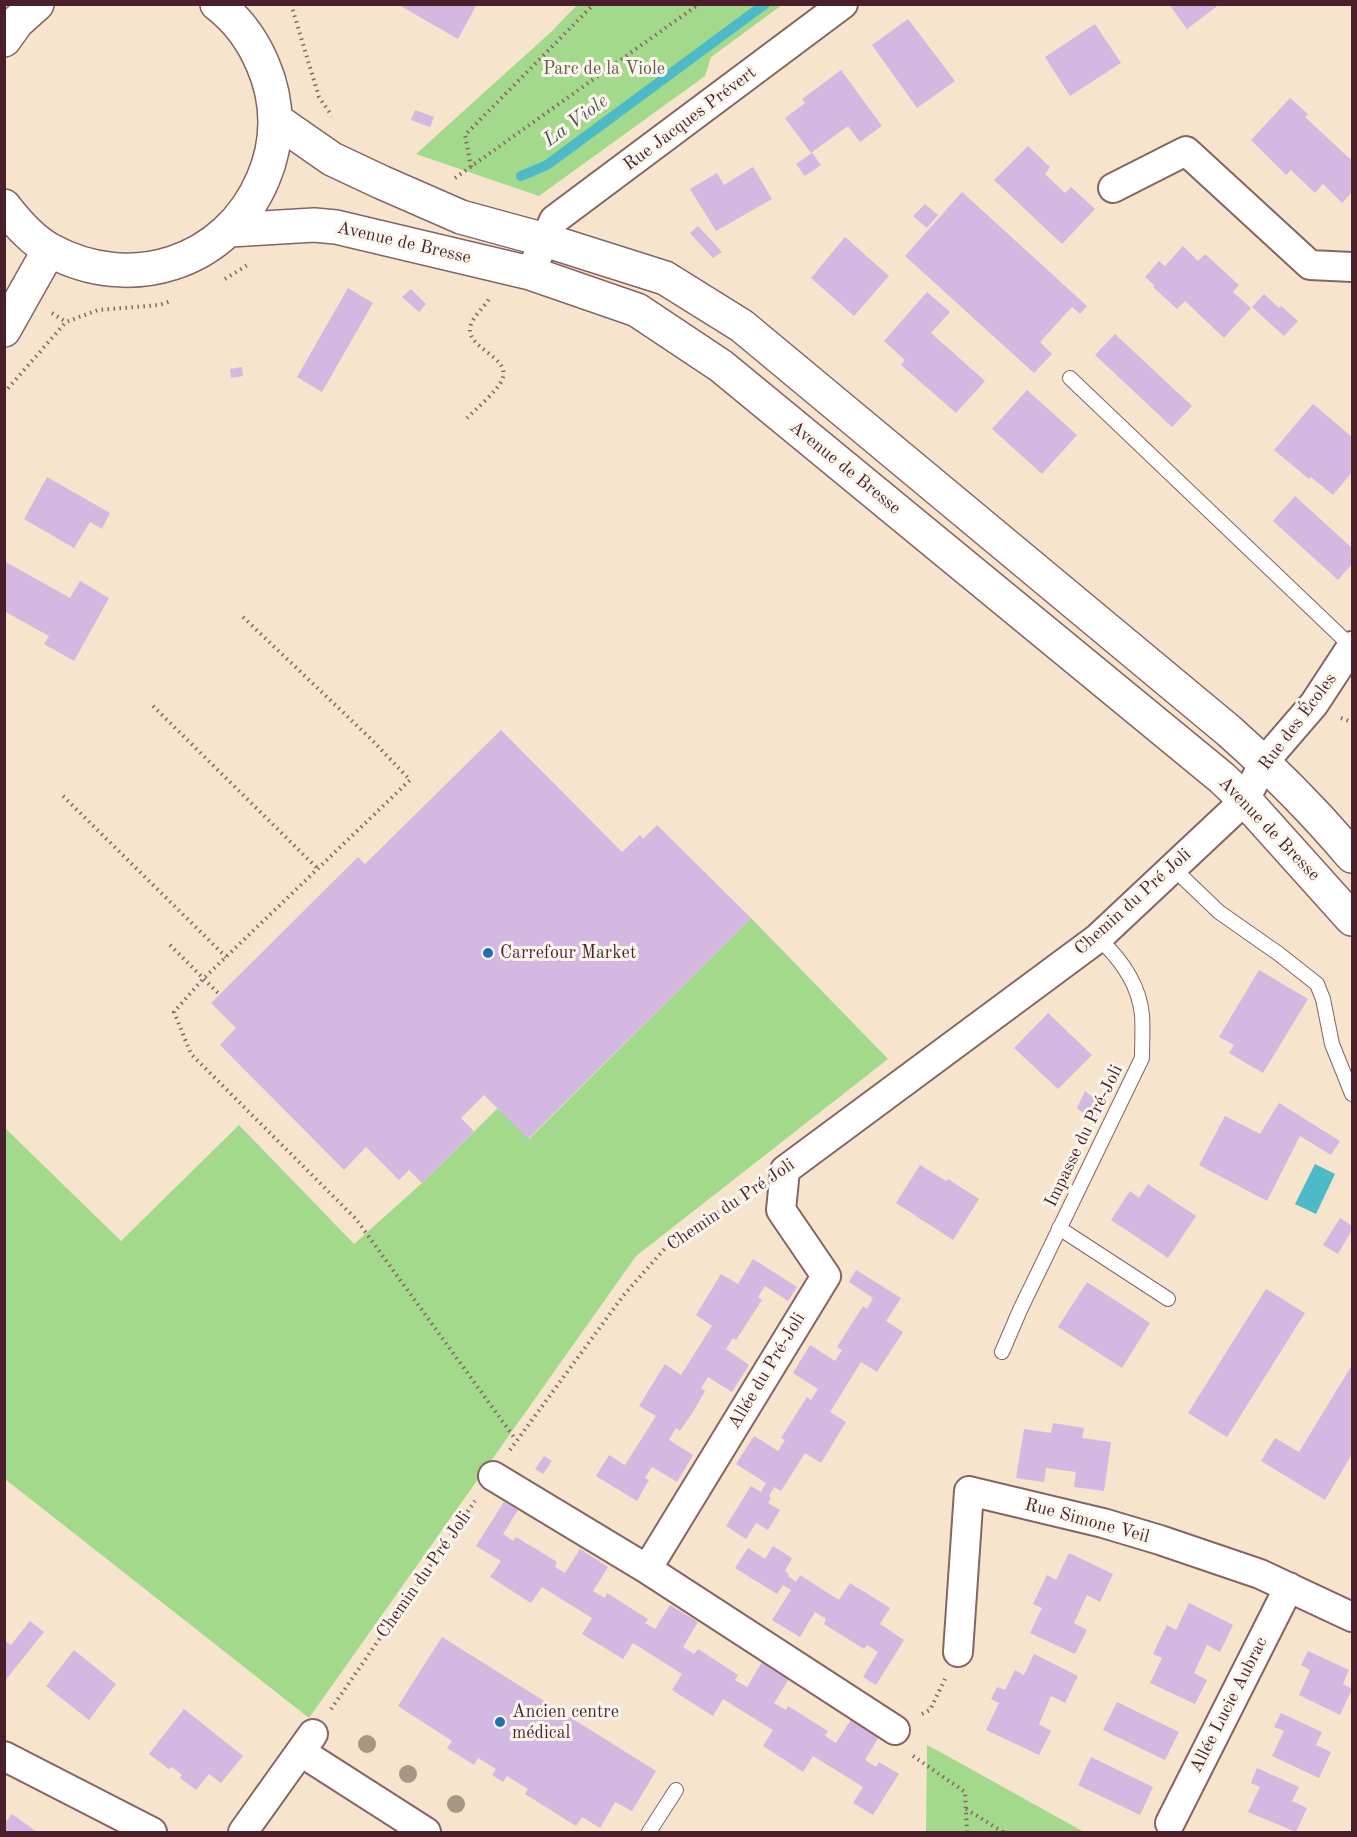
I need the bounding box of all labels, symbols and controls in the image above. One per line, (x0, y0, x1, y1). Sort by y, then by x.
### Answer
park label: Parc de la Viole (543, 58, 665, 80)
street label: Rue Jacques Prévert (619, 62, 761, 176)
water label: La Viole (539, 89, 613, 153)
street label: Avenue de Bresse (335, 217, 473, 269)
street label: Avenue de Bresse (785, 417, 905, 519)
street label: Rue des Écoles (1254, 669, 1342, 775)
street label: Avenue de Bresse (1214, 772, 1324, 886)
street label: Chemin du Pré Joli (1070, 844, 1196, 960)
place label: Carrefour Market (500, 942, 636, 964)
marker: Carrefour Market (481, 946, 495, 960)
street label: Impasse du Pré-Joli (1040, 1061, 1128, 1211)
street label: Chemin du Pré Joli (663, 1154, 799, 1256)
street label: Allée du Pré-Joli (724, 1309, 810, 1433)
street label: Rue Simone Veil (1022, 1494, 1152, 1548)
street label: Chemin du Pré Joli (372, 1508, 476, 1642)
street label: Allée Lucie Aubrac (1185, 1634, 1273, 1776)
place label: Ancien centre médical (512, 1701, 619, 1744)
marker: Ancien centre médical (493, 1715, 507, 1729)

